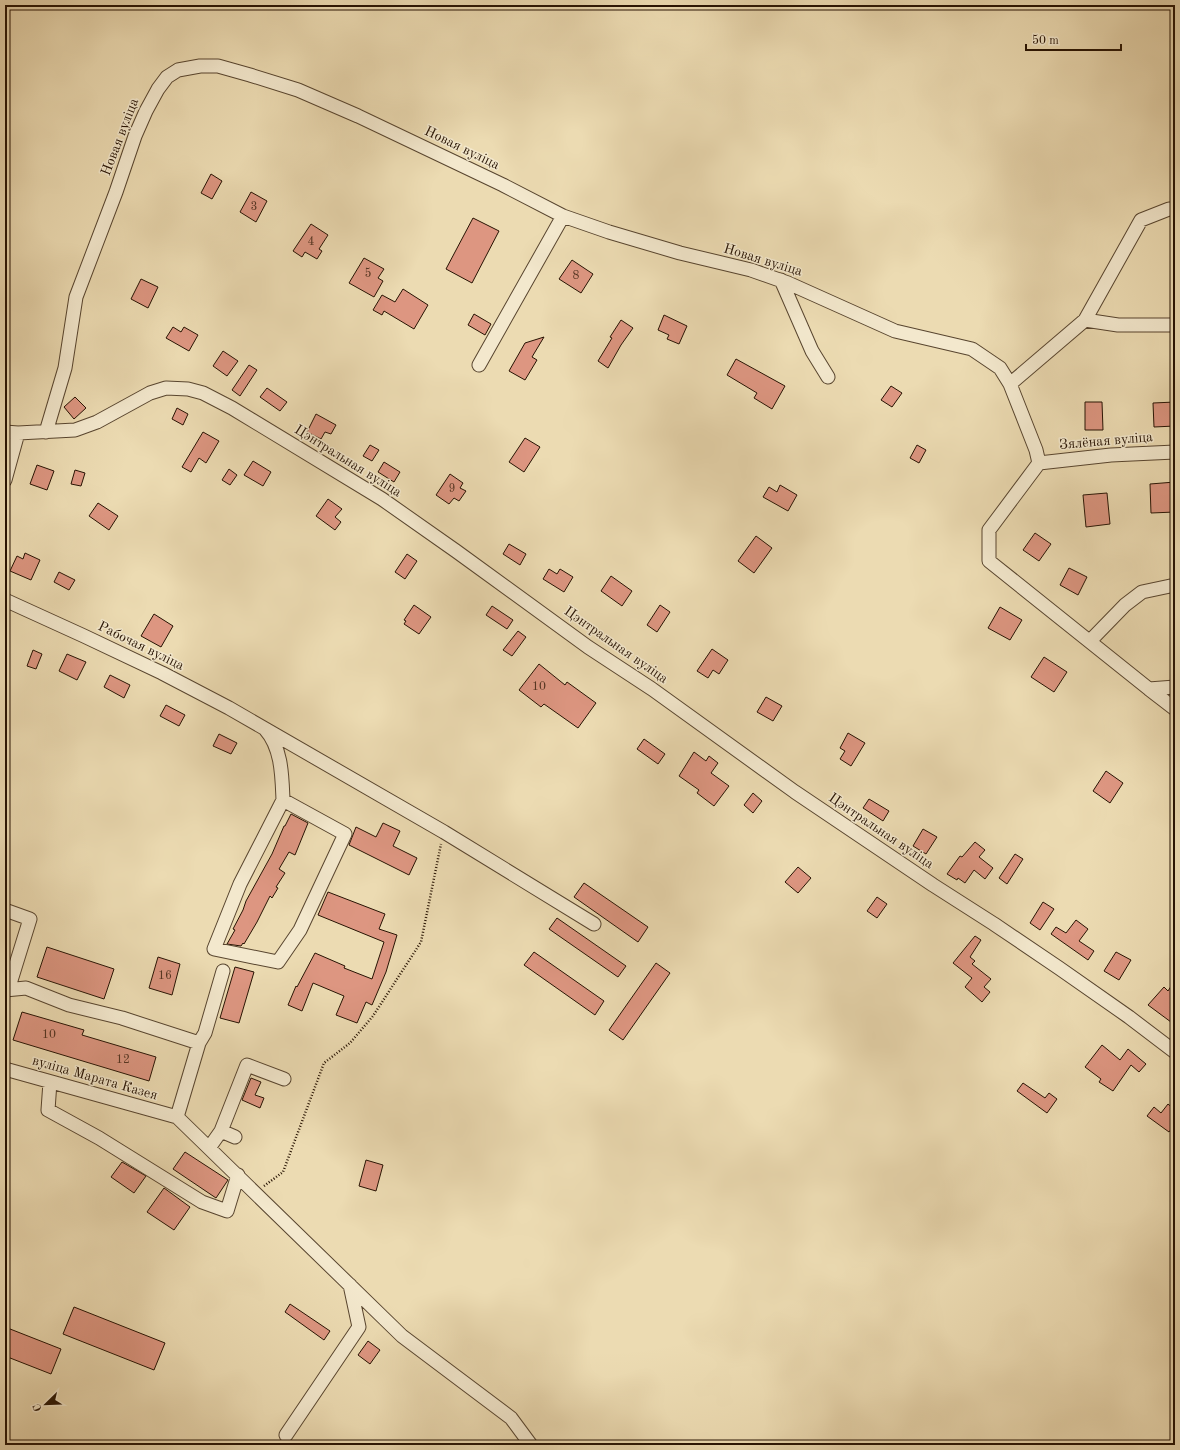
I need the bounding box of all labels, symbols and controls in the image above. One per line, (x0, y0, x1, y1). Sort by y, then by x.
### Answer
scale bar (1026, 26, 1121, 52)
text: 50 m (1032, 34, 1059, 47)
street label: Новая вуліца (99, 96, 141, 178)
street label: Новая вуліца (422, 124, 502, 172)
house number: 3 (251, 201, 257, 213)
house number: 4 (308, 236, 315, 248)
street label: Новая вуліца (722, 241, 804, 279)
house number: 5 (365, 267, 372, 280)
house number: 8 (573, 270, 580, 282)
street label: Цэнтральная вуліца (292, 422, 404, 500)
street label: Зялёная вуліца (1059, 430, 1154, 452)
house number: 9 (449, 483, 455, 495)
street label: Цэнтральная вуліца (561, 604, 671, 686)
street label: Рабочая вуліца (96, 619, 186, 673)
house number: 10 (532, 681, 546, 693)
street label: Цэнтральная вуліца (826, 791, 936, 871)
house number: 16 (158, 970, 172, 982)
house number: 10 (42, 1029, 56, 1041)
street label: вуліца Марата Казея (31, 1053, 159, 1103)
house number: 12 (116, 1054, 130, 1066)
north arrow (26, 1384, 66, 1424)
text: С (32, 1402, 45, 1413)

